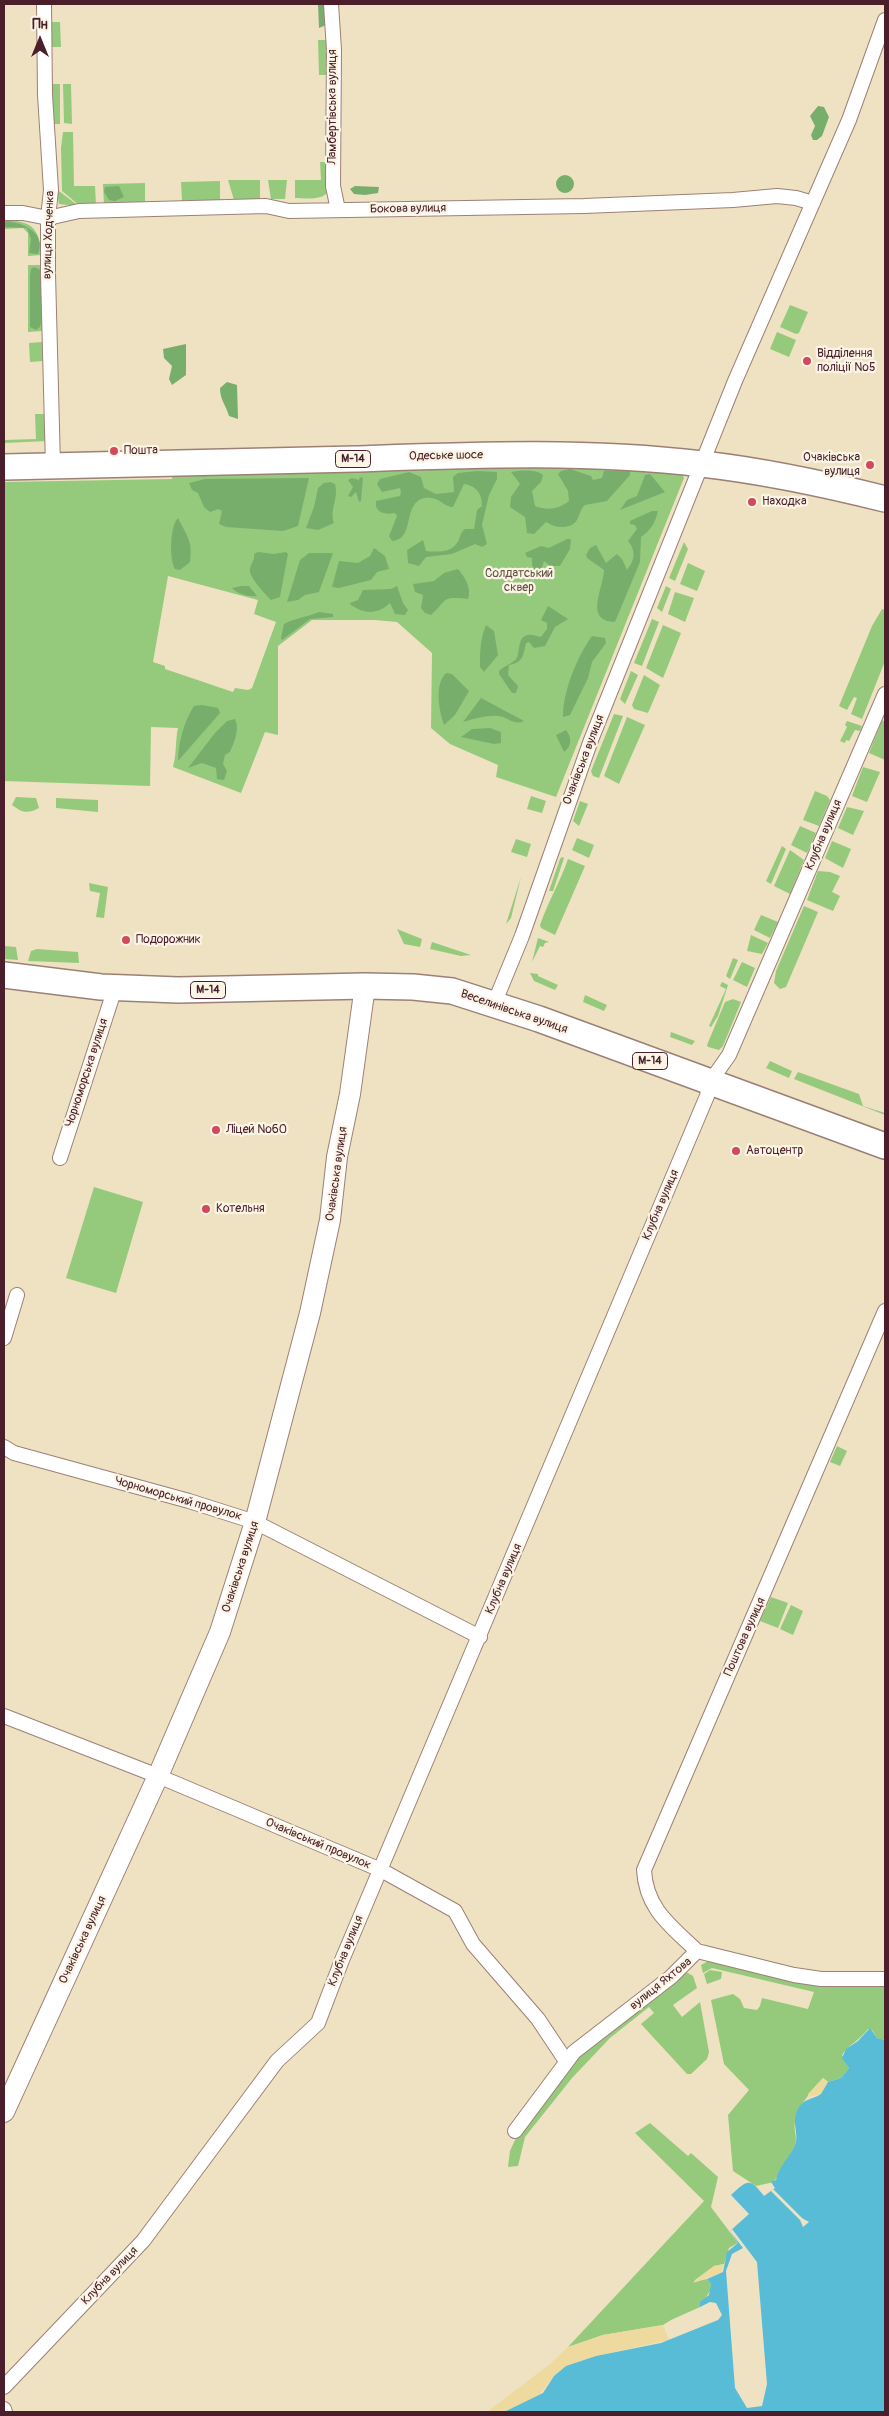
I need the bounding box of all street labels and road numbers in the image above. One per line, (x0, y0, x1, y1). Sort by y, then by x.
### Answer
street label: Ламбертівська вулиця (326, 49, 340, 165)
street label: вулиця Ходченка (40, 191, 58, 279)
street label: Бокова вулиця (370, 201, 446, 217)
street label: Одеське шосе (409, 448, 483, 464)
road number: М-14 (336, 450, 370, 468)
street label: Очаківська вулиця (560, 713, 608, 807)
street label: Клубна вулиця (803, 798, 845, 872)
road number: М-14 (190, 982, 226, 998)
street label: Веселинівська вулиця (459, 987, 569, 1037)
street label: Чорноморська вулиця (63, 1017, 111, 1129)
road number: М-14 (632, 1052, 668, 1070)
street label: Очаківська вулиця (323, 1126, 351, 1222)
street label: Клубна вулиця (640, 1168, 682, 1242)
street label: Чорноморський провулок (113, 1474, 243, 1524)
street label: Очаківська вулиця (219, 1519, 263, 1615)
street label: Клубна вулиця (483, 1542, 525, 1616)
street label: Поштова вулиця (721, 1595, 769, 1679)
street label: Очаківський провулок (263, 1815, 373, 1873)
street label: Очаківська вулиця (56, 1894, 110, 1986)
street label: Клубна вулиця (325, 1913, 367, 1989)
street label: вулиця Яхтова (627, 1955, 695, 2013)
street label: Клубна вулиця (79, 2244, 141, 2308)

